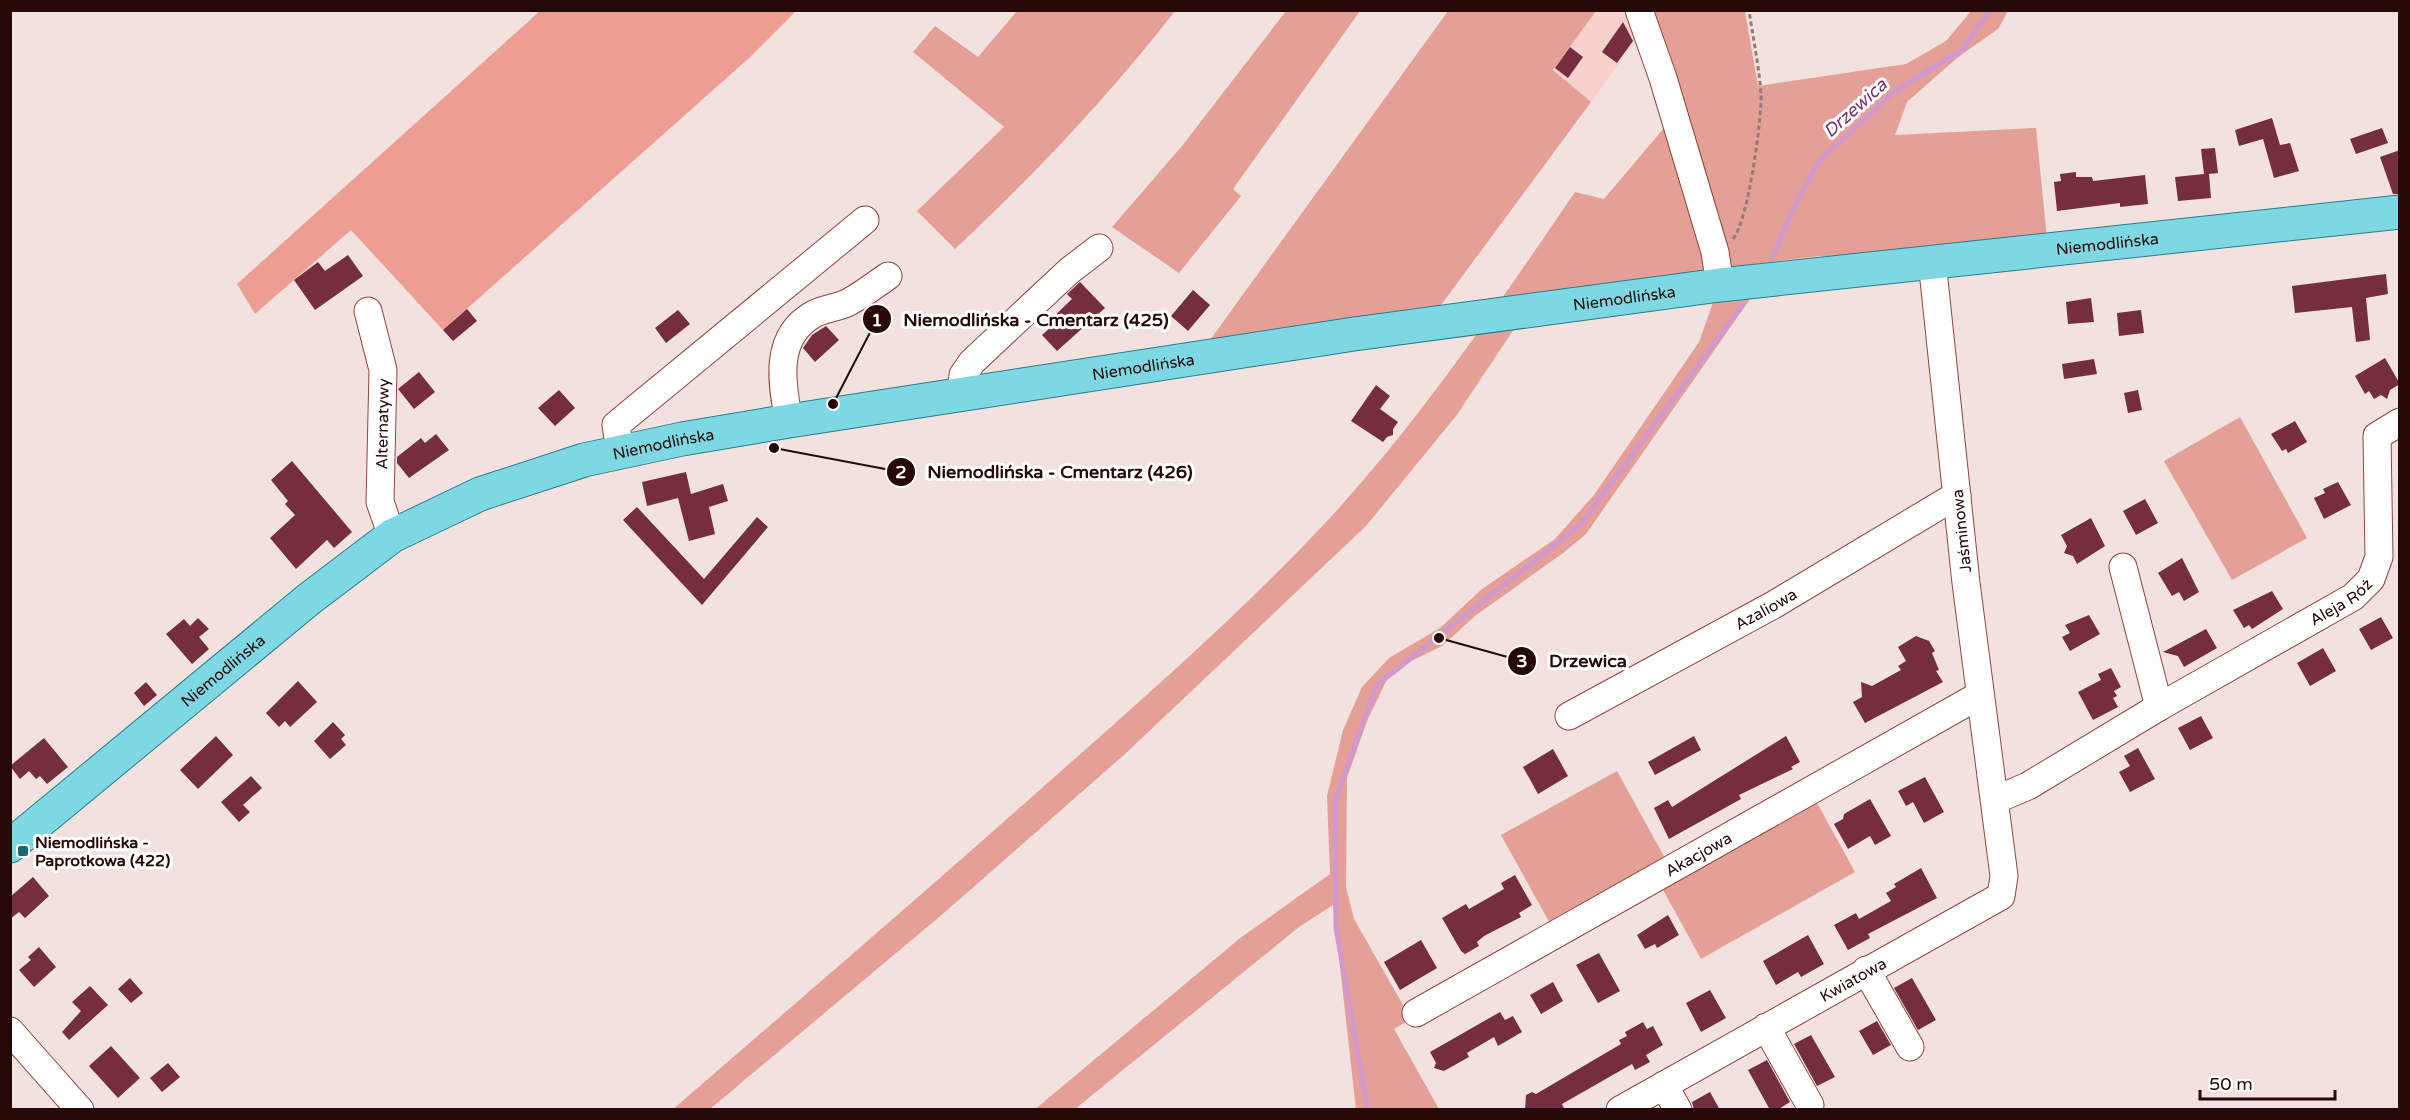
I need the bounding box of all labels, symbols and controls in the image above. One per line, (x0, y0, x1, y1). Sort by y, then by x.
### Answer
water label: Drzewica (1819, 73, 1892, 142)
street label: Niemodlińska (2055, 229, 2160, 260)
street label: Niemodlińska (1572, 282, 1677, 316)
callout: Niemodlińska - Cmentarz (425) (862, 301, 1181, 337)
text: 1 (871, 309, 883, 331)
text: Niemodlińska - Cmentarz (425) (903, 309, 1169, 331)
street label: Niemodlińska (1091, 350, 1196, 385)
street label: Alternatywy (372, 378, 394, 470)
street label: Niemodlińska (611, 425, 716, 465)
callout: Niemodlińska - Cmentarz (426) (886, 454, 1205, 490)
text: 2 (895, 461, 907, 483)
text: Niemodlińska - Cmentarz (426) (927, 461, 1193, 483)
street label: Jaśminowa (1948, 488, 1976, 574)
street label: Aleja Róż (2306, 575, 2377, 630)
street label: Azaliowa (1732, 584, 1801, 635)
street label: Niemodlińska (177, 630, 270, 712)
callout: Drzewica (1507, 643, 1638, 679)
text: 3 (1516, 650, 1528, 672)
text: Drzewica (1549, 650, 1627, 672)
street label: Akacjowa (1662, 828, 1736, 881)
place label: Niemodlińska - Paprotkowa (422) (35, 833, 170, 871)
marker: Niemodlińska - Paprotkowa (422) (16, 844, 30, 858)
street label: Kwiatowa (1816, 953, 1890, 1007)
scale bar (2200, 1063, 2335, 1101)
text: 50 m (2209, 1073, 2253, 1095)

